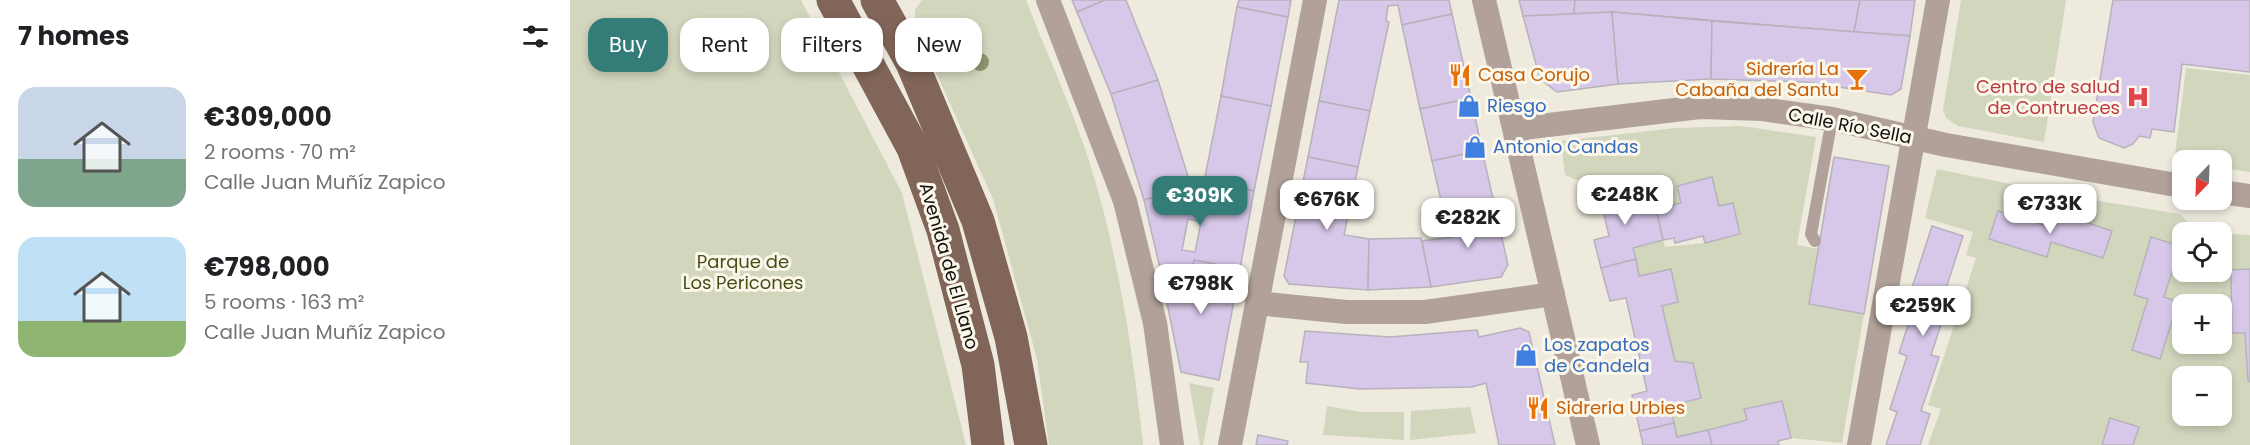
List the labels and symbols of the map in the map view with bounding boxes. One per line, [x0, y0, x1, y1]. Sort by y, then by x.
place label: Sidrería La Cabaña del Santu [1675, 56, 1839, 102]
restaurant icon: Casa Corujo [1447, 62, 1473, 88]
place label: Casa Corujo [1478, 62, 1590, 87]
bar icon: Sidrería La Cabaña del Santu [1844, 66, 1870, 92]
place label: Centro de salud de Contrueces [1976, 74, 2120, 120]
hospital icon: Centro de salud de Contrueces [2125, 84, 2151, 110]
shop icon: Riesgo [1456, 93, 1482, 119]
place label: Riesgo [1487, 93, 1547, 118]
street label: Calle Río Sella [1786, 101, 1914, 150]
shop icon: Antonio Candas [1462, 134, 1488, 160]
place label: Antonio Candas [1493, 134, 1638, 159]
north arrow [2172, 150, 2232, 210]
pin: €248K [1583, 175, 1667, 226]
pin: €309K [1158, 176, 1242, 227]
street label: Avenida de El Llano [914, 180, 985, 352]
pin: €676K [1285, 180, 1369, 231]
pin: €733K [2008, 184, 2092, 235]
pin: €282K [1426, 198, 1510, 249]
park label: Parque de Los Pericones [683, 249, 803, 295]
pin: €798K [1159, 264, 1243, 315]
pin: €259K [1881, 286, 1965, 337]
place label: Los zapatos de Candela [1544, 332, 1650, 378]
shop icon: Los zapatos de Candela [1513, 342, 1539, 368]
restaurant icon: Sidreria Urbies [1525, 395, 1551, 421]
place label: Sidreria Urbies [1556, 395, 1685, 420]

